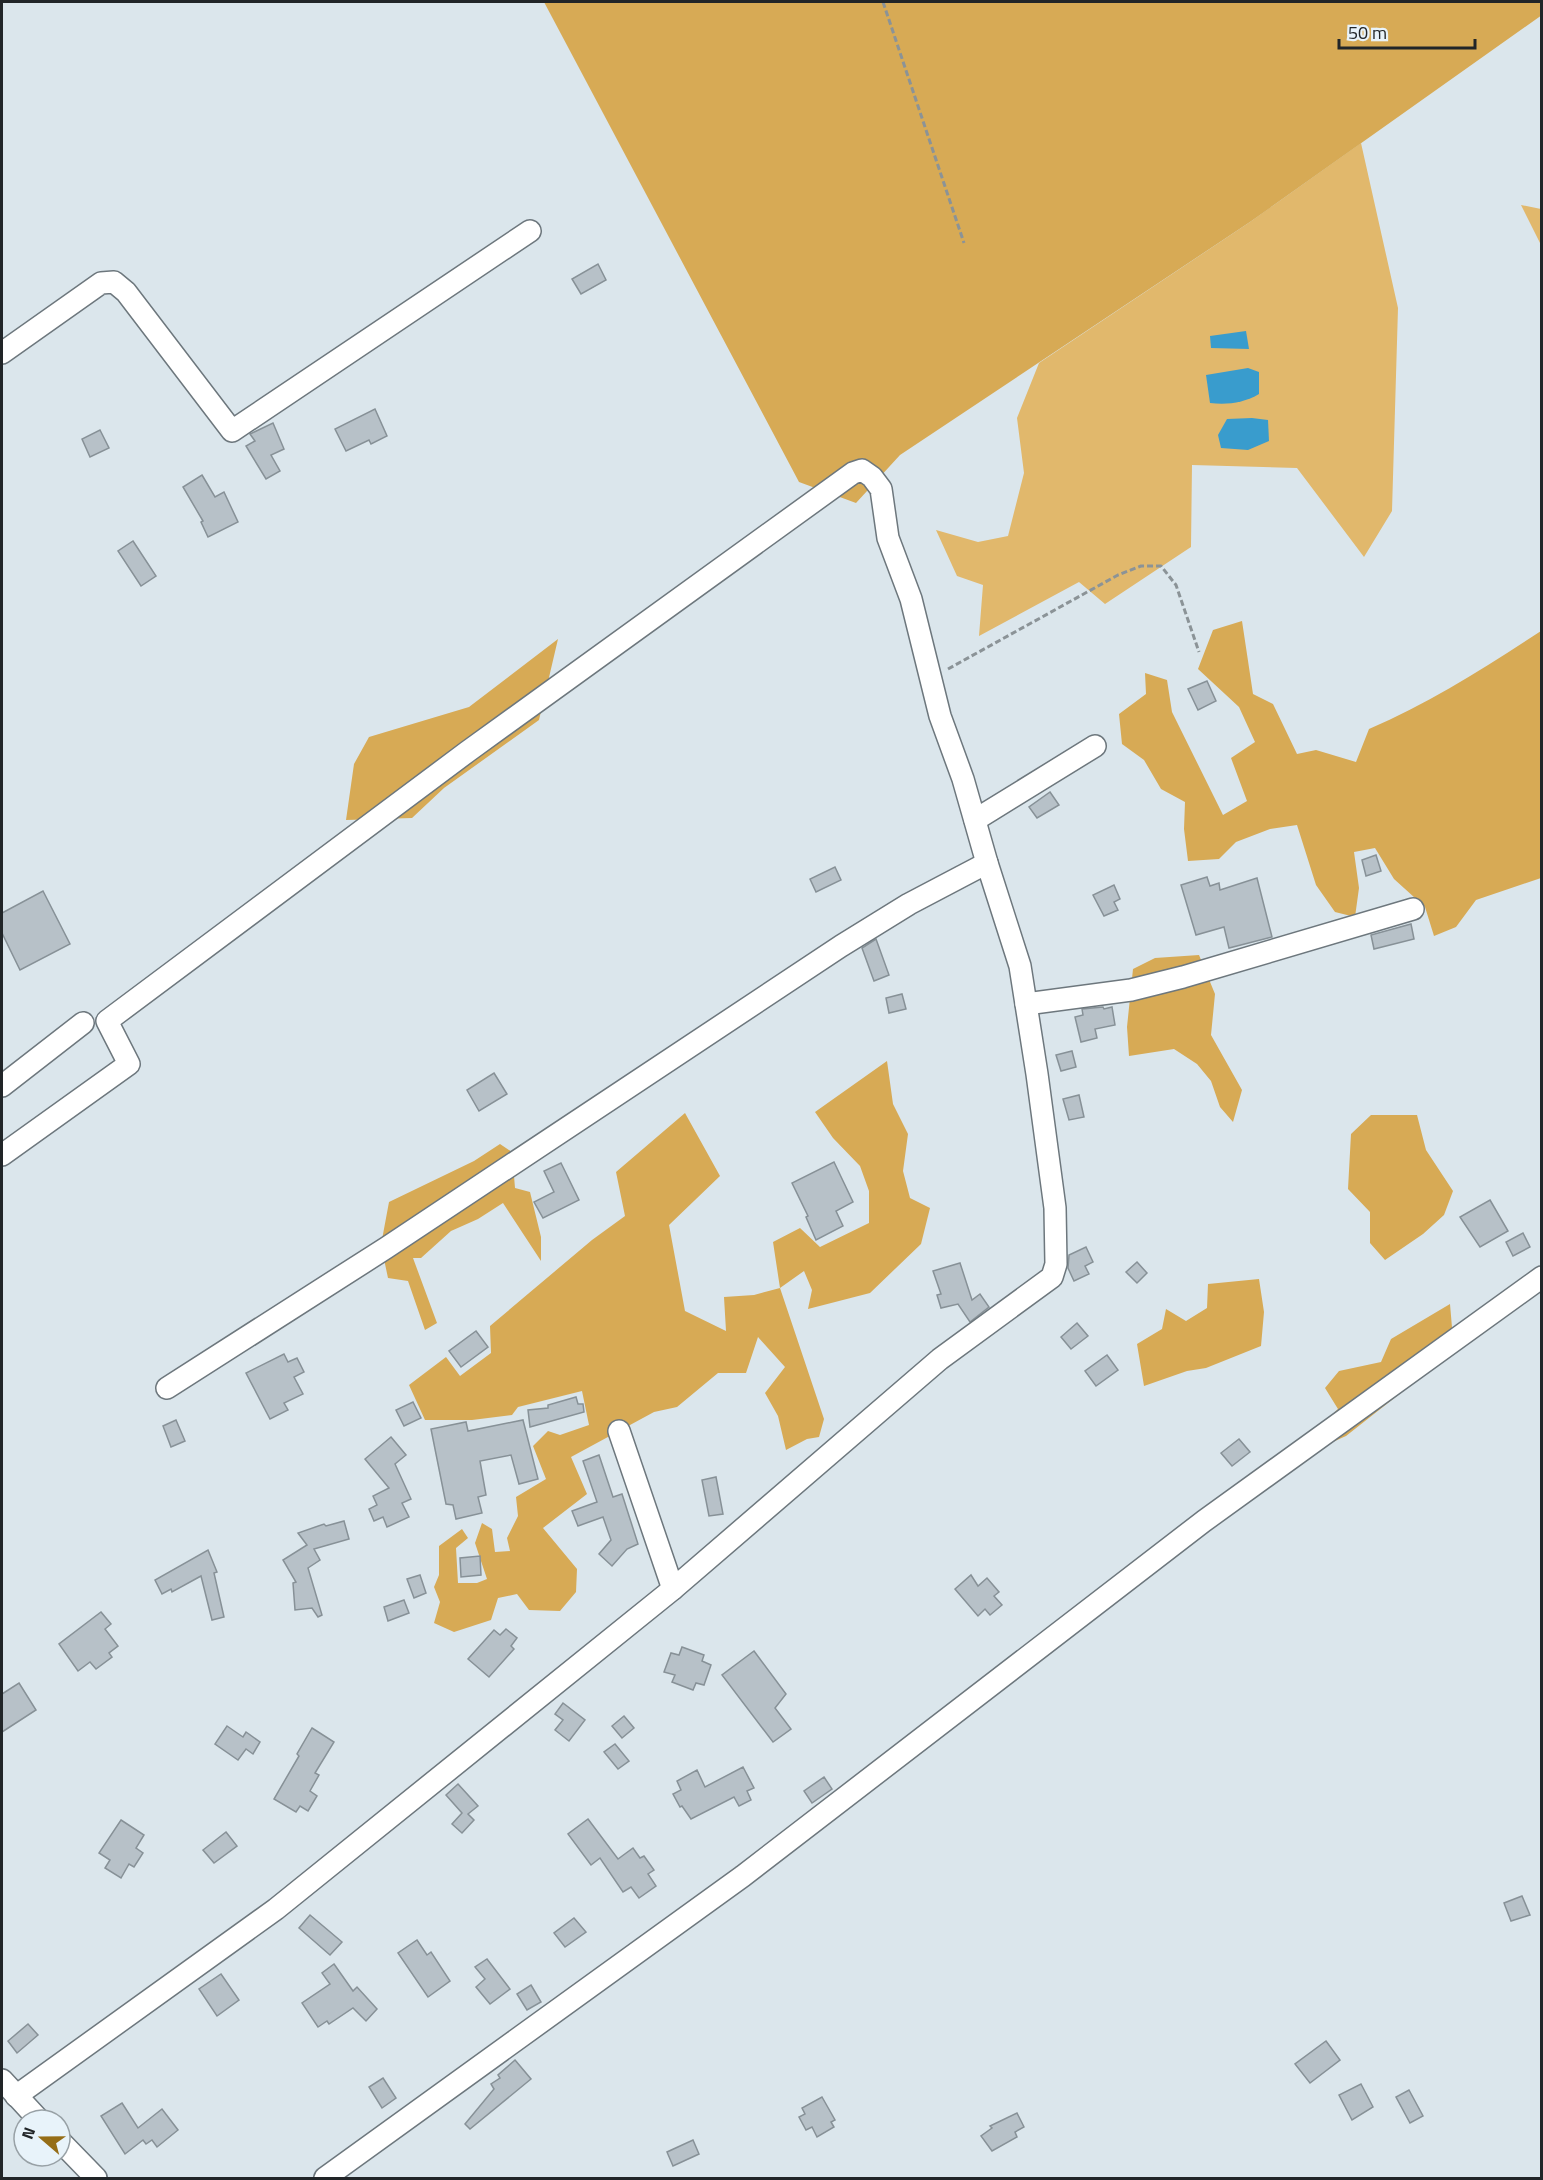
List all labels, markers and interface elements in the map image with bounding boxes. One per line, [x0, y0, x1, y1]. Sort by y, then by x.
scale bar [1339, 12, 1476, 50]
text: 50 m [1348, 19, 1387, 46]
north arrow [12, 2108, 72, 2168]
text: N [15, 2124, 41, 2142]

